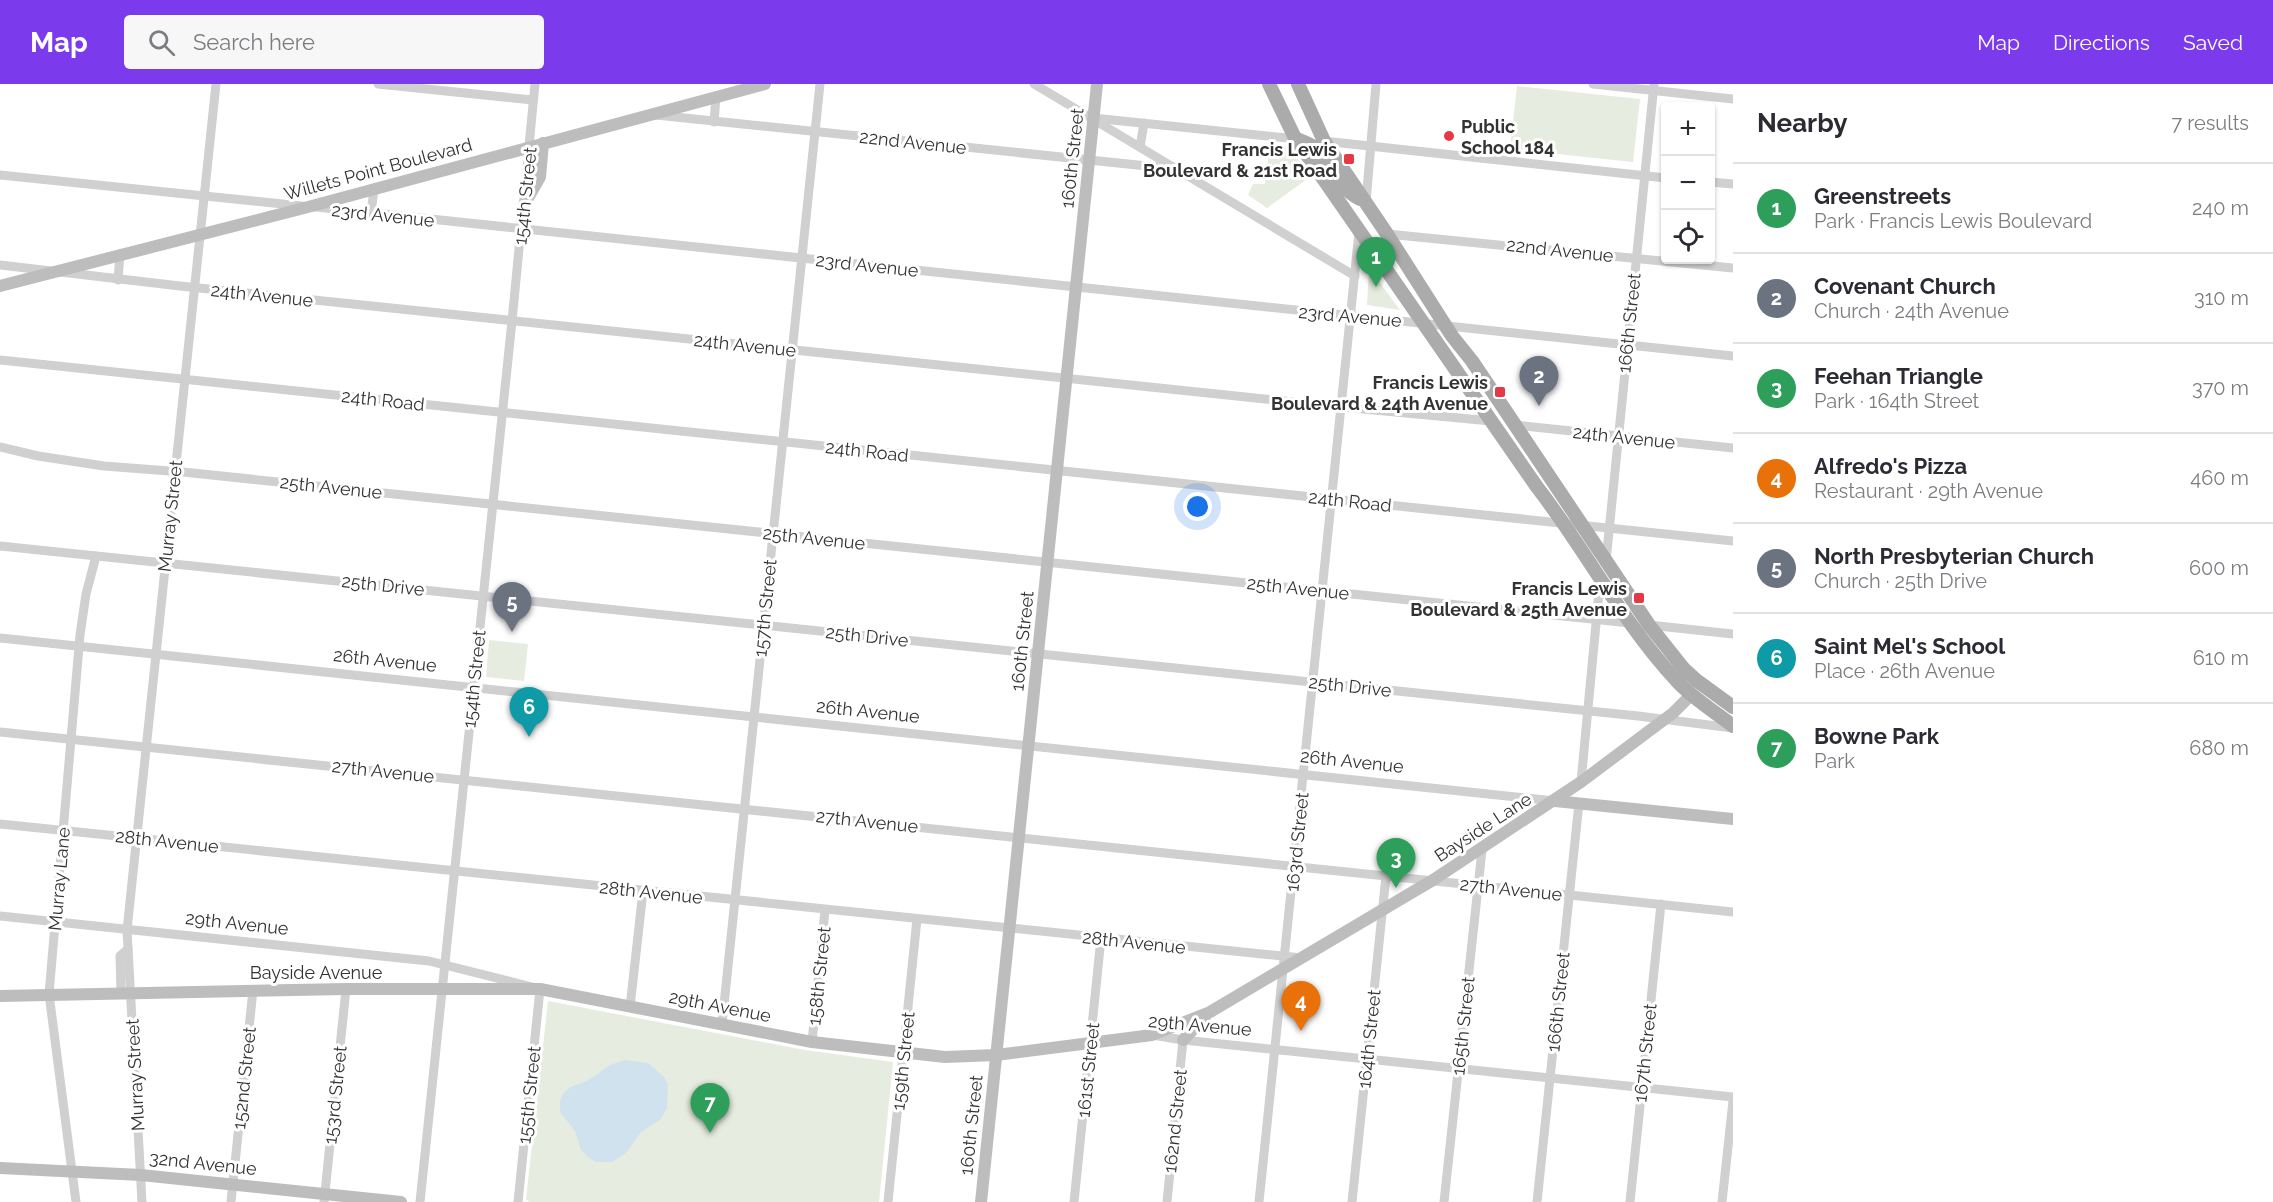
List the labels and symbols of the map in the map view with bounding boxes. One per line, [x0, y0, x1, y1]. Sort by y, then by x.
street label: 160th Street [1056, 107, 1088, 209]
place label: Public School 184 [1461, 116, 1554, 158]
street label: 22nd Avenue [858, 126, 968, 158]
marker: Public School 184 [1442, 129, 1456, 143]
street label: Willets Point Boulevard [282, 134, 474, 204]
place label: Francis Lewis Boulevard & 21st Road [1143, 139, 1337, 181]
street label: 154th Street [509, 146, 541, 246]
marker: Francis Lewis Boulevard & 21st Road [1342, 152, 1356, 166]
street label: 23rd Avenue [330, 199, 436, 231]
street label: 22nd Avenue [1505, 234, 1615, 266]
pin: 1 [1356, 238, 1396, 287]
street label: 23rd Avenue [814, 249, 920, 281]
street label: 166th Street [1613, 272, 1645, 374]
street label: 24th Avenue [210, 279, 315, 311]
street label: 23rd Avenue [1298, 301, 1403, 331]
street label: 24th Avenue [693, 329, 798, 361]
pin: 2 [1520, 356, 1558, 406]
place label: Francis Lewis Boulevard & 24th Avenue [1271, 372, 1488, 414]
street label: 24th Road [340, 385, 426, 415]
marker: Francis Lewis Boulevard & 24th Avenue [1493, 385, 1507, 399]
street label: 24th Avenue [1572, 421, 1677, 453]
street label: 24th Road [824, 436, 910, 466]
street label: Murray Street [154, 459, 186, 573]
street label: 25th Avenue [279, 471, 384, 503]
street label: 24th Road [1307, 486, 1393, 516]
your location [1183, 492, 1212, 521]
street label: 25th Avenue [762, 522, 867, 554]
street label: 157th Street [749, 558, 781, 658]
street label: 25th Drive [341, 570, 426, 600]
street label: 25th Avenue [1246, 572, 1351, 604]
place label: Francis Lewis Boulevard & 25th Avenue [1410, 578, 1627, 620]
pin: 5 [492, 582, 532, 632]
street label: 160th Street [1006, 590, 1038, 692]
marker: Francis Lewis Boulevard & 25th Avenue [1632, 591, 1646, 605]
street label: 25th Drive [825, 621, 910, 651]
street label: 154th Street [458, 629, 490, 729]
street label: 26th Avenue [332, 644, 438, 676]
street label: 25th Drive [1308, 671, 1393, 701]
pin: 6 [510, 688, 548, 737]
street label: 26th Avenue [815, 695, 921, 727]
street label: 26th Avenue [1299, 745, 1405, 777]
street label: 27th Avenue [331, 755, 436, 787]
street label: Bayside Lane [1431, 788, 1536, 866]
street label: 163rd Street [1281, 791, 1313, 893]
street label: 27th Avenue [815, 805, 920, 837]
street label: 28th Avenue [114, 825, 220, 857]
street label: Murray Lane [44, 826, 74, 932]
pin: 3 [1376, 838, 1416, 888]
street label: 27th Avenue [1459, 873, 1564, 905]
street label: 28th Avenue [598, 876, 704, 908]
street label: 29th Avenue [184, 907, 290, 939]
street label: 158th Street [803, 926, 835, 1026]
street label: 28th Avenue [1081, 926, 1187, 958]
street label: 166th Street [1542, 951, 1574, 1053]
street label: Bayside Avenue [250, 962, 383, 983]
street label: 165th Street [1447, 975, 1479, 1077]
pin: 4 [1282, 982, 1320, 1031]
street label: 29th Avenue [667, 986, 773, 1026]
street label: 164th Street [1353, 988, 1385, 1090]
street label: 167th Street [1629, 1003, 1661, 1103]
street label: 29th Avenue [1147, 1010, 1253, 1040]
street label: 159th Street [887, 1011, 919, 1111]
street label: Murray Street [122, 1018, 148, 1132]
street label: 161st Street [1073, 1021, 1103, 1119]
street label: 152nd Street [228, 1026, 260, 1130]
street label: 153rd Street [319, 1045, 351, 1145]
street label: 155th Street [513, 1045, 545, 1145]
street label: 162nd Street [1159, 1068, 1191, 1174]
street label: 160th Street [955, 1074, 987, 1176]
pin: 7 [690, 1084, 730, 1133]
street label: 32nd Avenue [148, 1147, 258, 1179]

